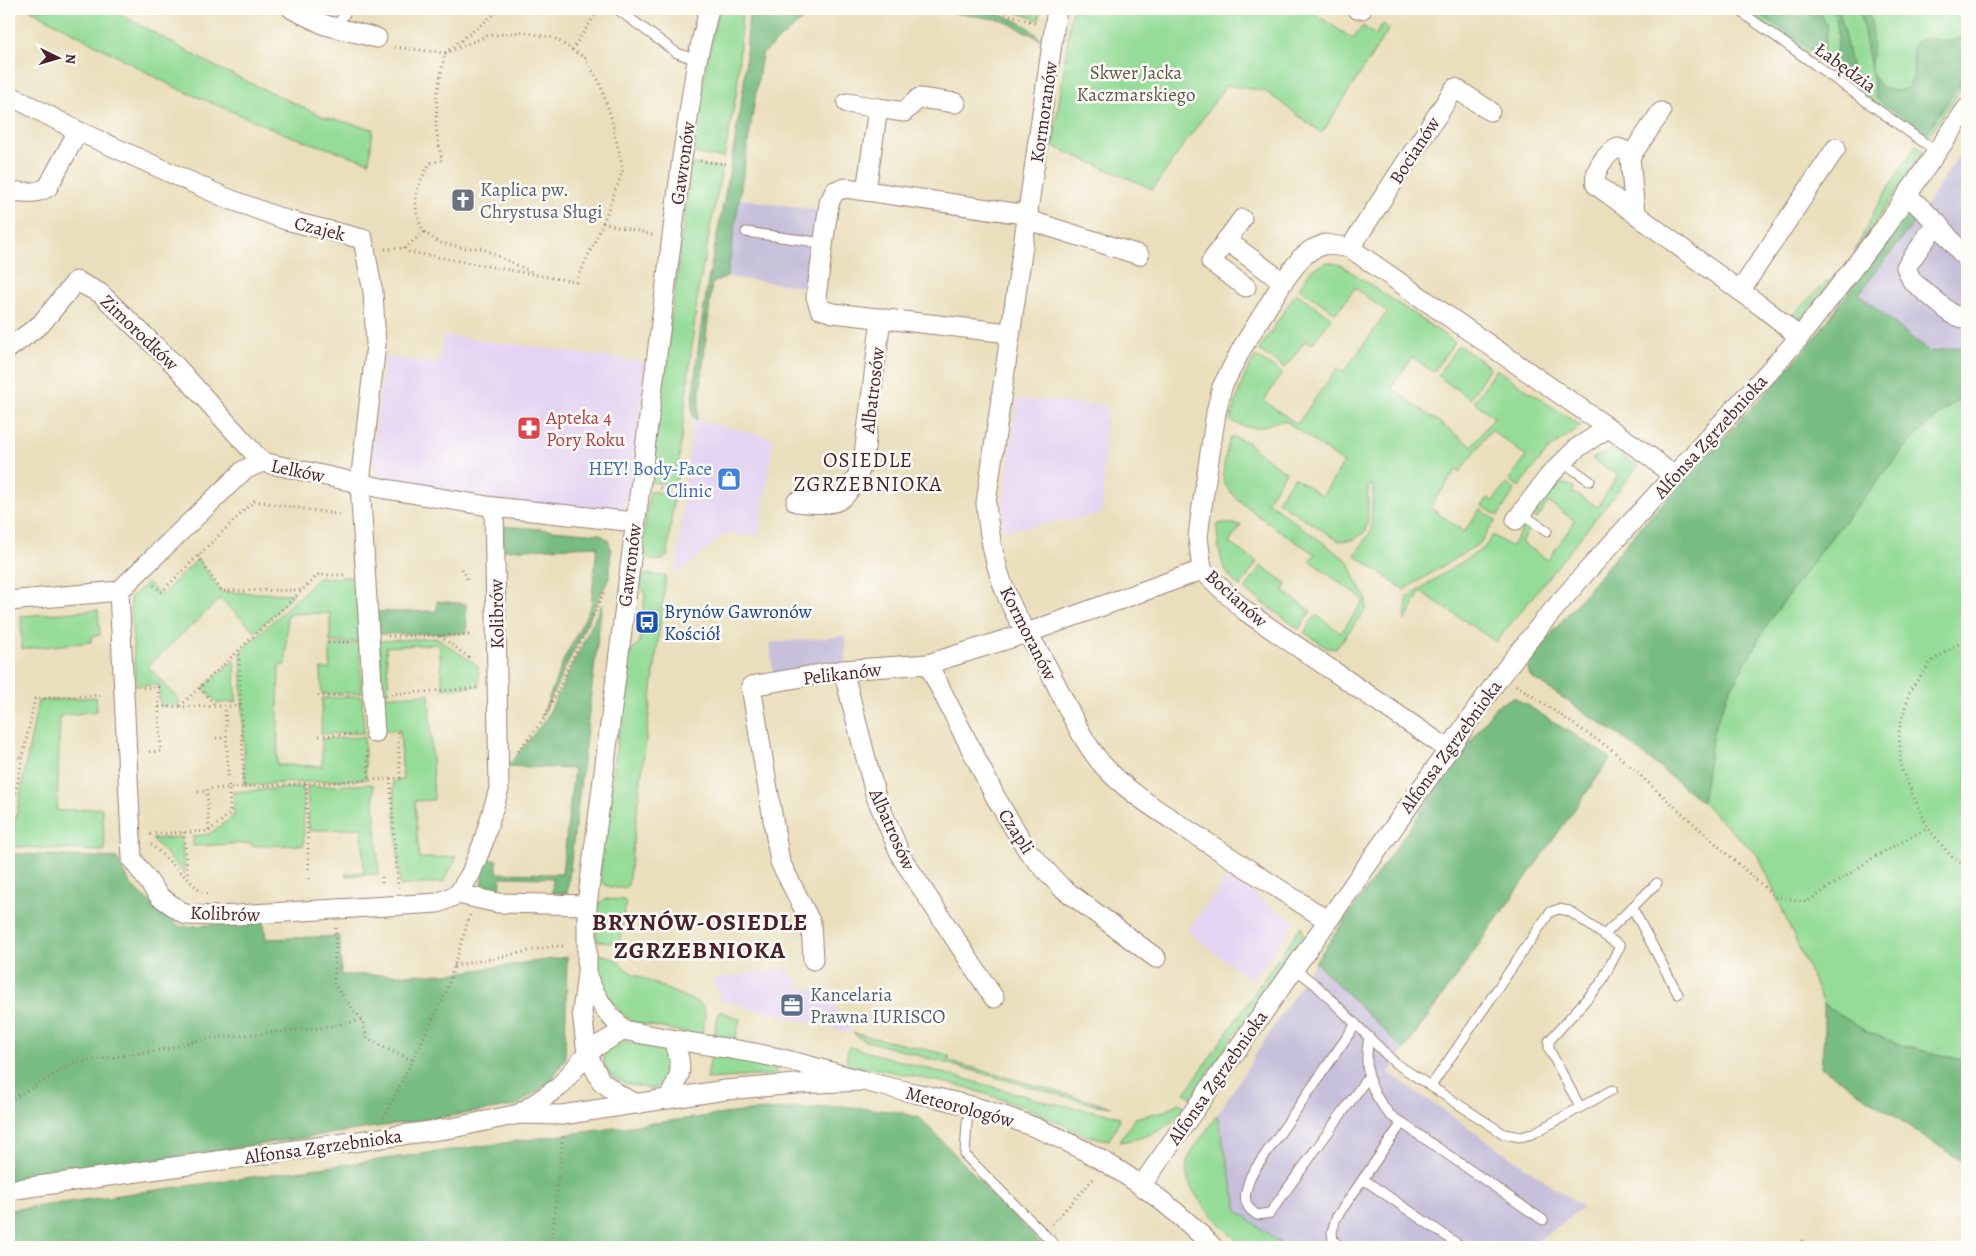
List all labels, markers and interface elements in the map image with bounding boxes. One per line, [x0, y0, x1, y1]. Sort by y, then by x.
north arrow [32, 32, 82, 82]
street label: Łabędzia [1809, 37, 1882, 99]
text: N [61, 53, 80, 65]
street label: Kormoranów [1024, 59, 1064, 165]
park label: Skwer Jacka Kaczmarskiego [1076, 60, 1196, 108]
street label: Bocianów [1383, 111, 1447, 189]
street label: Gawronów [664, 119, 702, 206]
place label: Kaplica pw. Chrystusa Sługi [480, 177, 603, 225]
church icon: Kaplica pw. Chrystusa Sługi [450, 187, 476, 213]
street label: Czajek [291, 210, 349, 248]
street label: Zimorodków [94, 289, 185, 377]
street label: Albatrosów [855, 345, 891, 436]
street label: Alfonsa Zgrzebnioka [1647, 369, 1774, 505]
place label: Apteka 4 Pory Roku [545, 405, 626, 453]
pharmacy icon: Apteka 4 Pory Roku [516, 415, 542, 441]
district label: OSIEDLE ZGRZEBNIOKA [794, 446, 942, 498]
street label: Lelków [268, 453, 328, 489]
place label: HEY! Body-Face Clinic [588, 456, 712, 504]
shop icon: HEY! Body-Face Clinic [716, 466, 742, 492]
street label: Gawronów [612, 521, 648, 608]
street label: Bocianów [1199, 564, 1274, 634]
street label: Kolibrów [483, 578, 511, 649]
street label: Kormoranów [993, 582, 1063, 685]
place label: Brynów Gawronów Kościół [664, 599, 812, 647]
bus stop icon: Brynów Gawronów Kościół [634, 609, 660, 635]
street label: Pelikanów [801, 656, 884, 692]
street label: Alfonsa Zgrzebnioka [1393, 674, 1508, 819]
street label: Albatrosów [862, 784, 922, 875]
street label: Czapli [992, 804, 1040, 859]
street label: Kolibrów [189, 900, 261, 928]
district label: BRYNÓW-OSIEDLE ZGRZEBNIOKA [592, 906, 808, 966]
place label: Kancelaria Prawna IURISCO [810, 982, 945, 1030]
office icon: Kancelaria Prawna IURISCO [779, 992, 805, 1018]
street label: Alfonsa Zgrzebnioka [1161, 1005, 1274, 1151]
street label: Meteorologów [903, 1080, 1017, 1134]
street label: Alfonsa Zgrzebnioka [242, 1123, 404, 1171]

